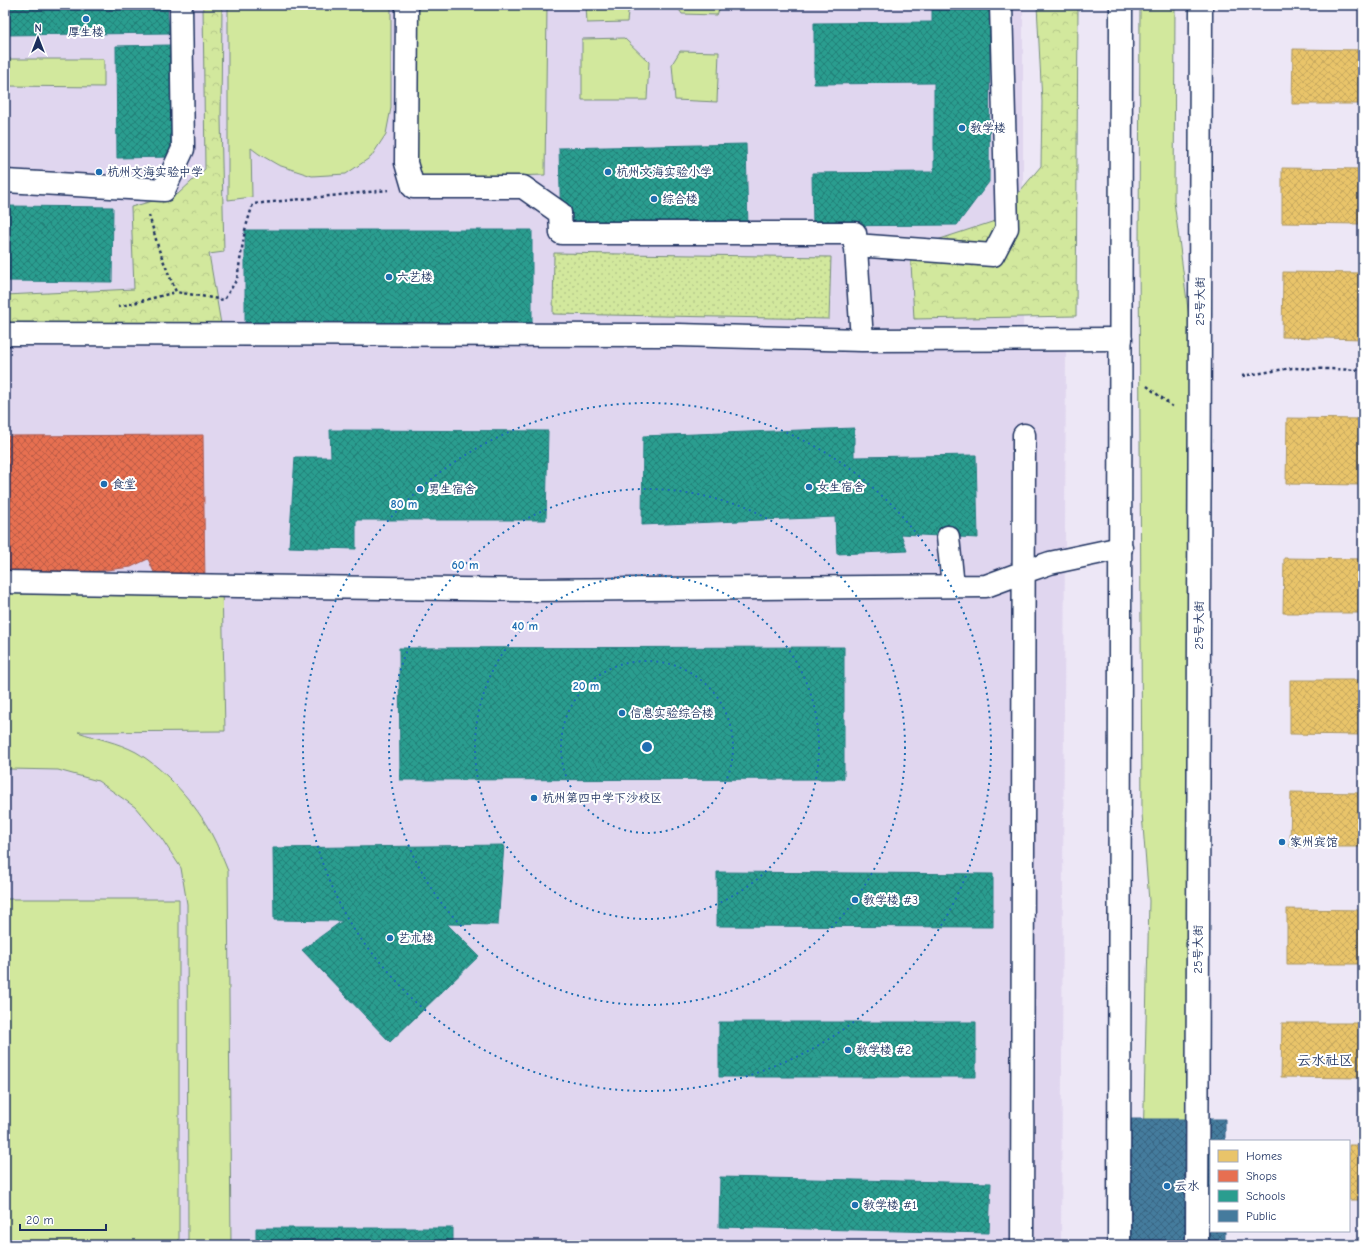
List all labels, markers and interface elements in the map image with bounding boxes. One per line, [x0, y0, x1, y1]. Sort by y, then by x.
marker: 厚生楼 [81, 14, 91, 24]
north arrow [18, 18, 58, 58]
text: N [34, 22, 42, 35]
place label: 厚生楼 [68, 25, 104, 39]
place label: 教学楼 [970, 121, 1006, 135]
marker: 教学楼 [957, 123, 967, 133]
place label: 杭州文海实验中学 [107, 165, 203, 179]
place label: 杭州文海实验小学 [616, 165, 712, 179]
marker: 杭州文海实验中学 [94, 167, 104, 177]
marker: 杭州文海实验小学 [603, 167, 613, 177]
place label: 综合楼 [662, 192, 698, 206]
marker: 综合楼 [649, 194, 659, 204]
place label: 六艺楼 [397, 270, 433, 284]
marker: 六艺楼 [384, 272, 394, 282]
street label: 25号大街 [1193, 277, 1207, 325]
place label: 食堂 [112, 477, 136, 491]
marker: 食堂 [99, 479, 109, 489]
place label: 女生宿舍 [817, 480, 865, 494]
place label: 男生宿舍 [428, 482, 476, 496]
marker: 女生宿舍 [804, 482, 814, 492]
marker: 男生宿舍 [415, 484, 425, 494]
text: 80 m [391, 497, 417, 511]
text: 60 m [452, 558, 478, 572]
street label: 25号大街 [1192, 601, 1206, 649]
text: 40 m [512, 619, 538, 633]
text: 20 m [573, 679, 599, 693]
place label: 信息实验综合楼 [630, 706, 714, 720]
marker: 信息实验综合楼 [617, 708, 627, 718]
centre of rings [640, 740, 654, 754]
place label: 杭州第四中学下沙校区 [542, 791, 662, 805]
marker: 杭州第四中学下沙校区 [529, 793, 539, 803]
place label: 家州宾馆 [1290, 835, 1338, 849]
marker: 家州宾馆 [1277, 837, 1287, 847]
place label: 教学楼 #3 [863, 893, 918, 907]
marker: 教学楼 #3 [850, 895, 860, 905]
street label: 25号大街 [1191, 925, 1205, 973]
place label: 艺术楼 [398, 931, 434, 945]
marker: 艺术楼 [385, 933, 395, 943]
place label: 教学楼 #2 [856, 1043, 911, 1057]
marker: 教学楼 #2 [843, 1045, 853, 1055]
district label: 云水社区 [1297, 1052, 1353, 1069]
legend [1210, 1140, 1350, 1232]
text: Homes [1246, 1149, 1282, 1163]
text: Shops [1246, 1169, 1277, 1183]
place label: 云水 [1175, 1179, 1200, 1193]
marker: 云水 [1162, 1181, 1172, 1191]
text: Schools [1246, 1189, 1285, 1203]
place label: 教学楼 #1 [863, 1198, 917, 1212]
marker: 教学楼 #1 [850, 1200, 860, 1210]
scale bar [20, 1206, 106, 1232]
text: Public [1246, 1209, 1277, 1223]
text: 20 m [26, 1213, 54, 1227]

